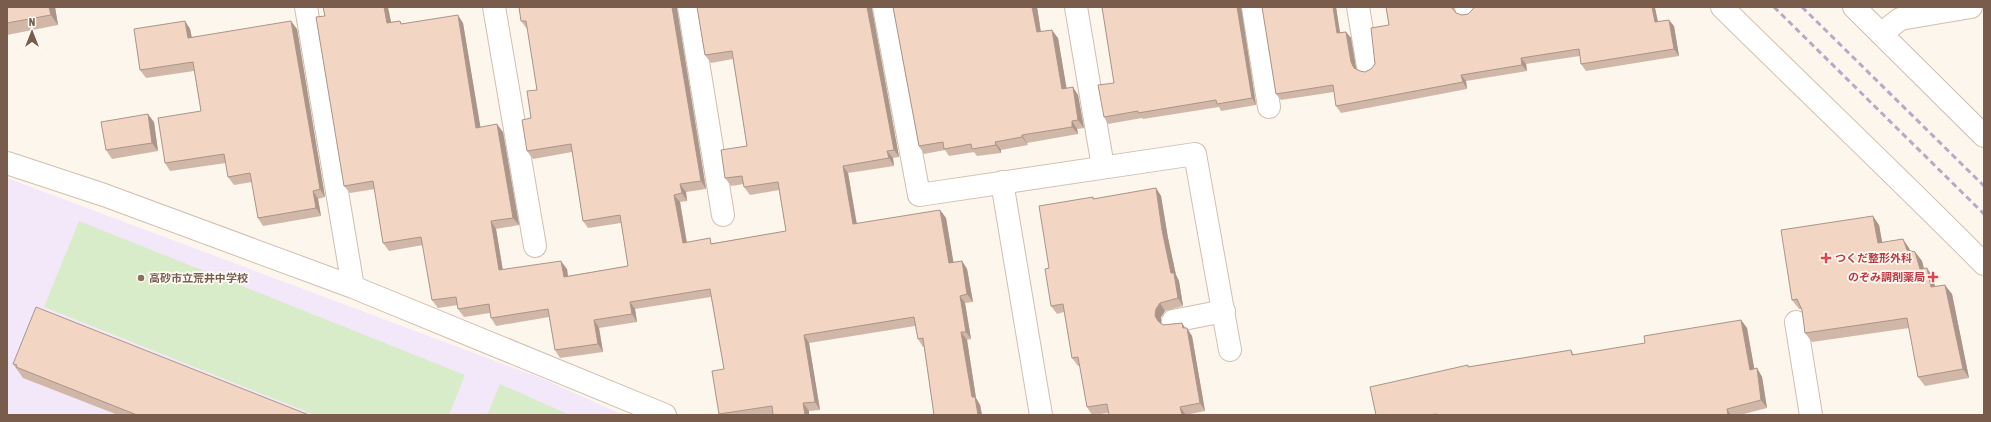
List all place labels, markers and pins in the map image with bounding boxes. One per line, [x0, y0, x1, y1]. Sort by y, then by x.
marker: つくだ整形外科 [1820, 252, 1832, 264]
place label: つくだ整形外科 [1835, 252, 1912, 264]
place label: のぞみ調剤薬局 [1848, 271, 1925, 283]
place label: 高砂市立荒井中学校 [149, 272, 248, 284]
marker: のぞみ調剤薬局 [1928, 272, 1938, 282]
marker: 高砂市立荒井中学校 [136, 273, 146, 283]

